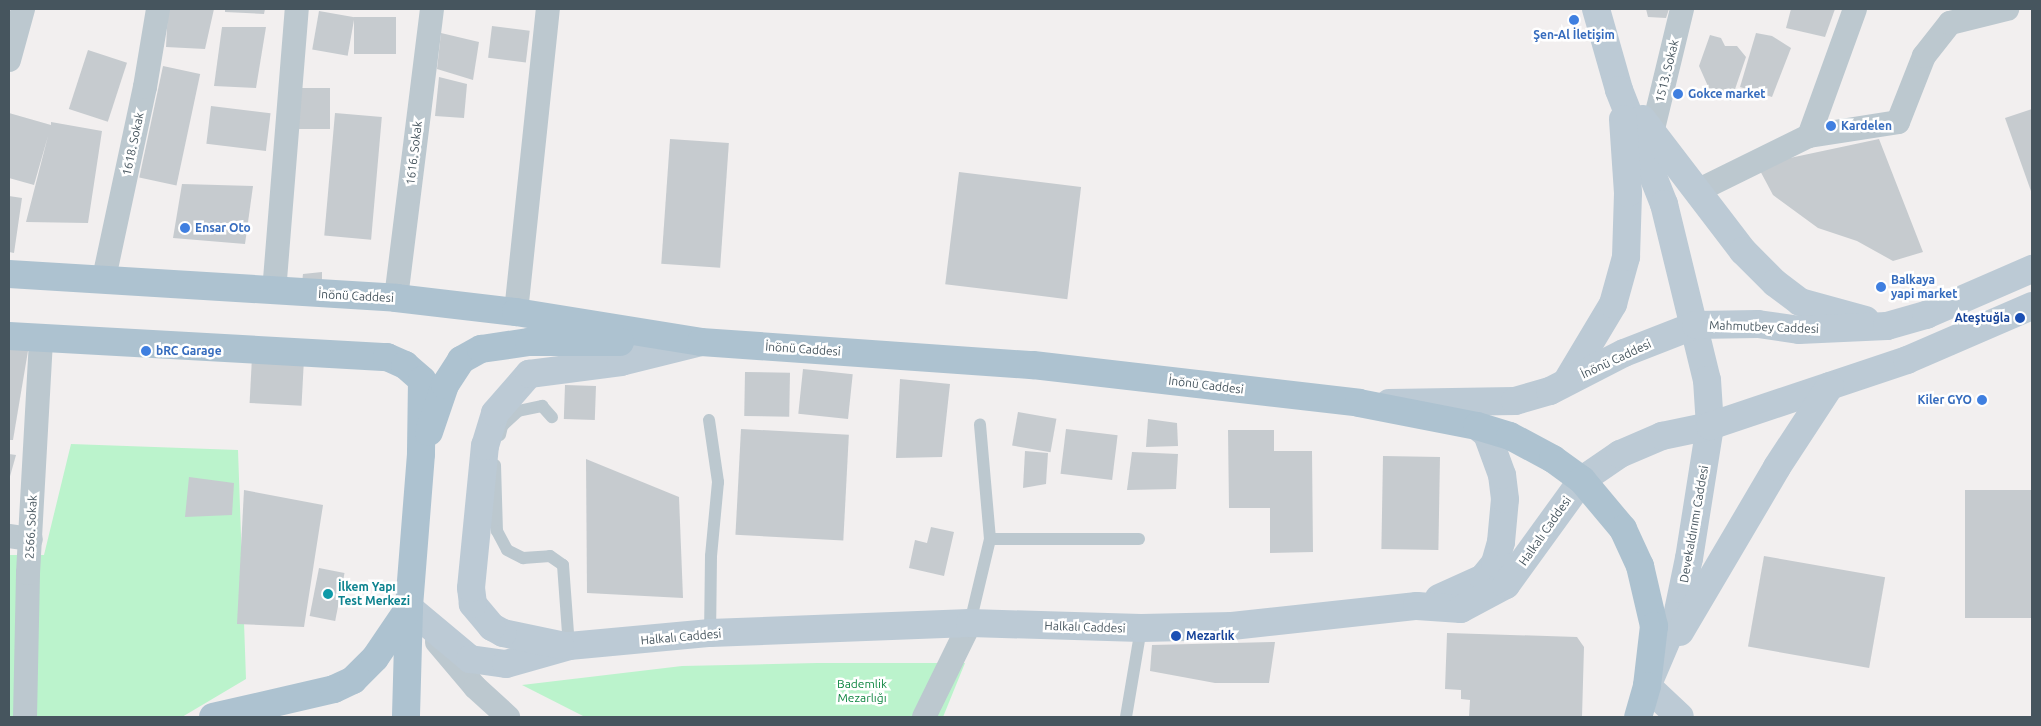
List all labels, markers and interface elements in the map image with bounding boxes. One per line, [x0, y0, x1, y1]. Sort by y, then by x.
marker: Şen-Al İletişim [1568, 14, 1580, 26]
place label: Şen-Al İletişim [1533, 28, 1615, 42]
street label: 1513. Sokak [1652, 38, 1682, 104]
place label: Gokce market [1688, 87, 1766, 101]
marker: Gokce market [1672, 88, 1684, 100]
street label: 1618. Sokak [119, 111, 147, 177]
place label: Kardelen [1841, 119, 1892, 133]
street label: 1616. Sokak [403, 120, 425, 186]
marker: Kardelen [1825, 120, 1837, 132]
place label: Ensar Oto [195, 221, 251, 235]
marker: Ensar Oto [179, 222, 191, 234]
place label: Balkaya yapi market [1891, 273, 1957, 301]
marker: Balkaya yapi market [1875, 281, 1887, 293]
street label: İnönü Caddesi [318, 287, 394, 305]
place label: Ateştuğla [1954, 311, 2010, 325]
marker: Ateştuğla [2014, 312, 2026, 324]
street label: Mahmutbey Caddesi [1709, 318, 1819, 336]
street label: İnönü Caddesi [1579, 336, 1653, 382]
street label: İnönü Caddesi [765, 339, 841, 359]
place label: bRC Garage [156, 344, 222, 358]
marker: bRC Garage [140, 345, 152, 357]
street label: İnönü Caddesi [1168, 373, 1244, 397]
place label: Kiler GYO [1917, 393, 1972, 407]
marker: Kiler GYO [1976, 394, 1988, 406]
street label: Devekaldırımı Caddesi [1677, 464, 1711, 584]
street label: 2566. Sokak [22, 494, 40, 560]
street label: Halkalı Caddesi [1516, 494, 1574, 568]
place label: İlkem Yapı Test Merkezi [338, 580, 410, 608]
marker: İlkem Yapı Test Merkezi [322, 588, 334, 600]
street label: Halkalı Caddesi [1044, 618, 1126, 636]
street label: Halkalı Caddesi [640, 626, 722, 648]
place label: Mezarlık [1186, 629, 1234, 643]
marker: Mezarlık [1170, 630, 1182, 642]
park label: Bademlik Mezarlığı [837, 677, 887, 705]

